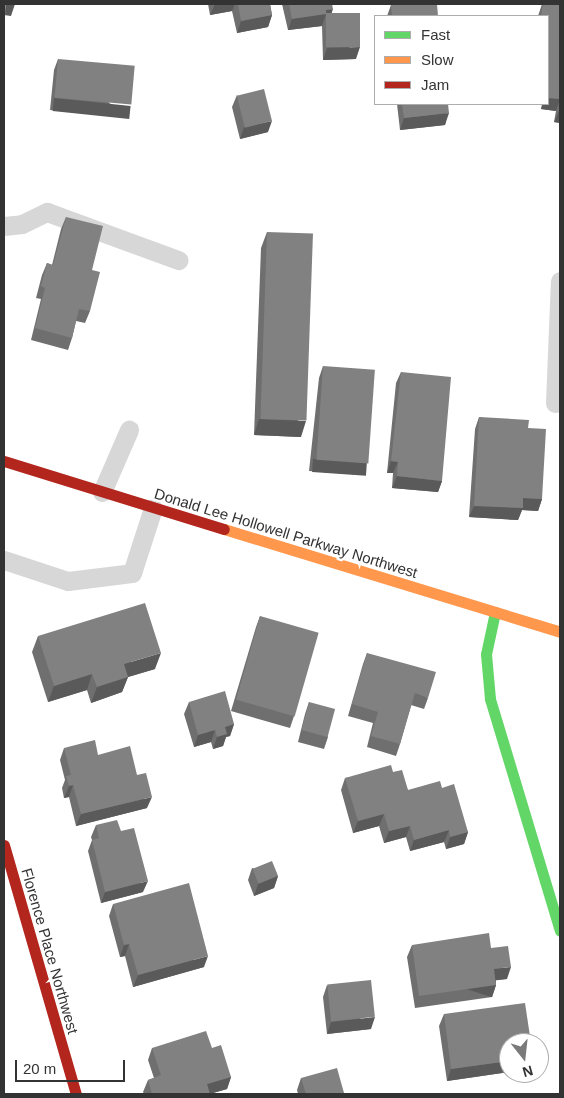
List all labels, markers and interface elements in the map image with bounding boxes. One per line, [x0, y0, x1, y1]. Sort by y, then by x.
legend [374, 15, 549, 105]
text: Fast [421, 26, 450, 43]
text: Slow [421, 51, 454, 68]
text: Jam [421, 76, 449, 93]
street label: Donald Lee Hollowell Parkway Northwest [152, 484, 420, 582]
street label: Florence Place Northwest [18, 866, 82, 1036]
north arrow [499, 1033, 549, 1083]
scale bar [18, 1050, 128, 1082]
text: 20 m [23, 1060, 56, 1077]
text: N [521, 1062, 535, 1081]

